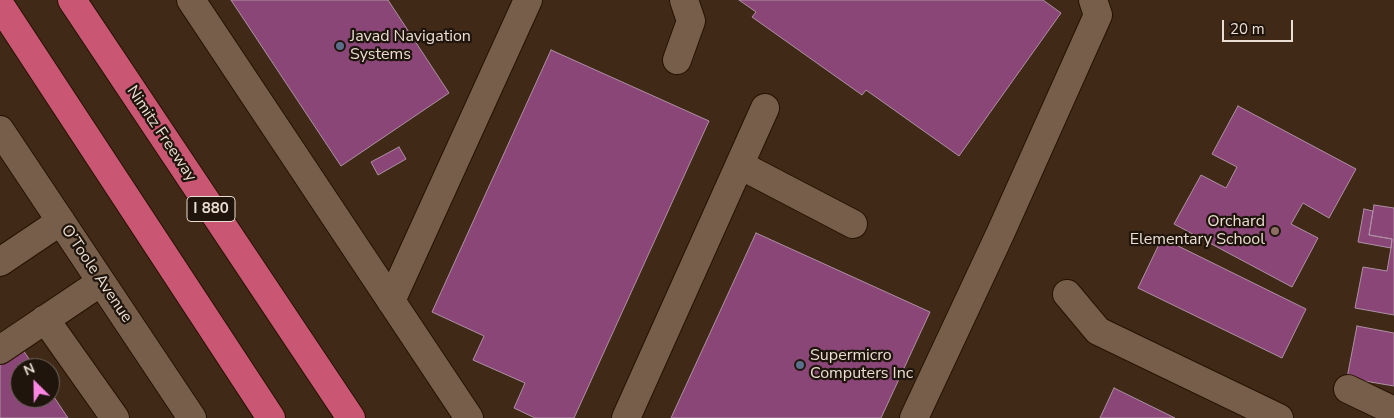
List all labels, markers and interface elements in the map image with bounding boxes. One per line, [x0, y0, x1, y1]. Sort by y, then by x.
scale bar [1224, 10, 1295, 42]
text: 20 m [1230, 19, 1265, 39]
place label: Javad Navigation Systems [350, 27, 471, 65]
marker: Javad Navigation Systems [334, 40, 346, 52]
street label: Nimitz Freeway [122, 83, 200, 185]
road number: I 880 [187, 196, 235, 222]
place label: Orchard Elementary School [1130, 212, 1265, 250]
street label: O’Toole Avenue [56, 221, 136, 327]
marker: Orchard Elementary School [1269, 225, 1281, 237]
place label: Supermicro Computers Inc [810, 346, 913, 384]
north arrow [10, 358, 60, 408]
text: N [21, 359, 38, 380]
marker: Supermicro Computers Inc [794, 359, 806, 371]

